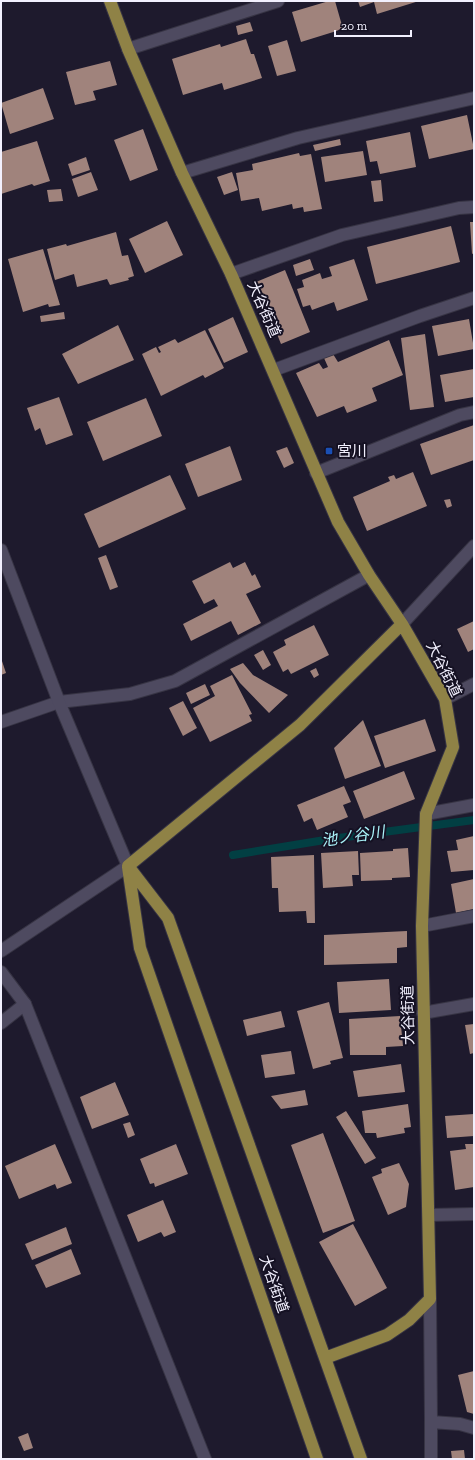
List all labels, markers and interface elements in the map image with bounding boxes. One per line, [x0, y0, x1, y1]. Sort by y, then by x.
scale bar [335, 12, 411, 38]
text: 20 m [341, 19, 368, 33]
street label: 大谷街道 [244, 278, 284, 340]
place label: 宮川 [337, 442, 367, 460]
marker: 宮川 [324, 446, 334, 456]
street label: 大谷街道 [422, 638, 466, 700]
water label: 池ノ谷川 [320, 822, 388, 850]
street label: 大谷街道 [398, 985, 418, 1045]
street label: 大谷街道 [256, 1253, 292, 1315]

